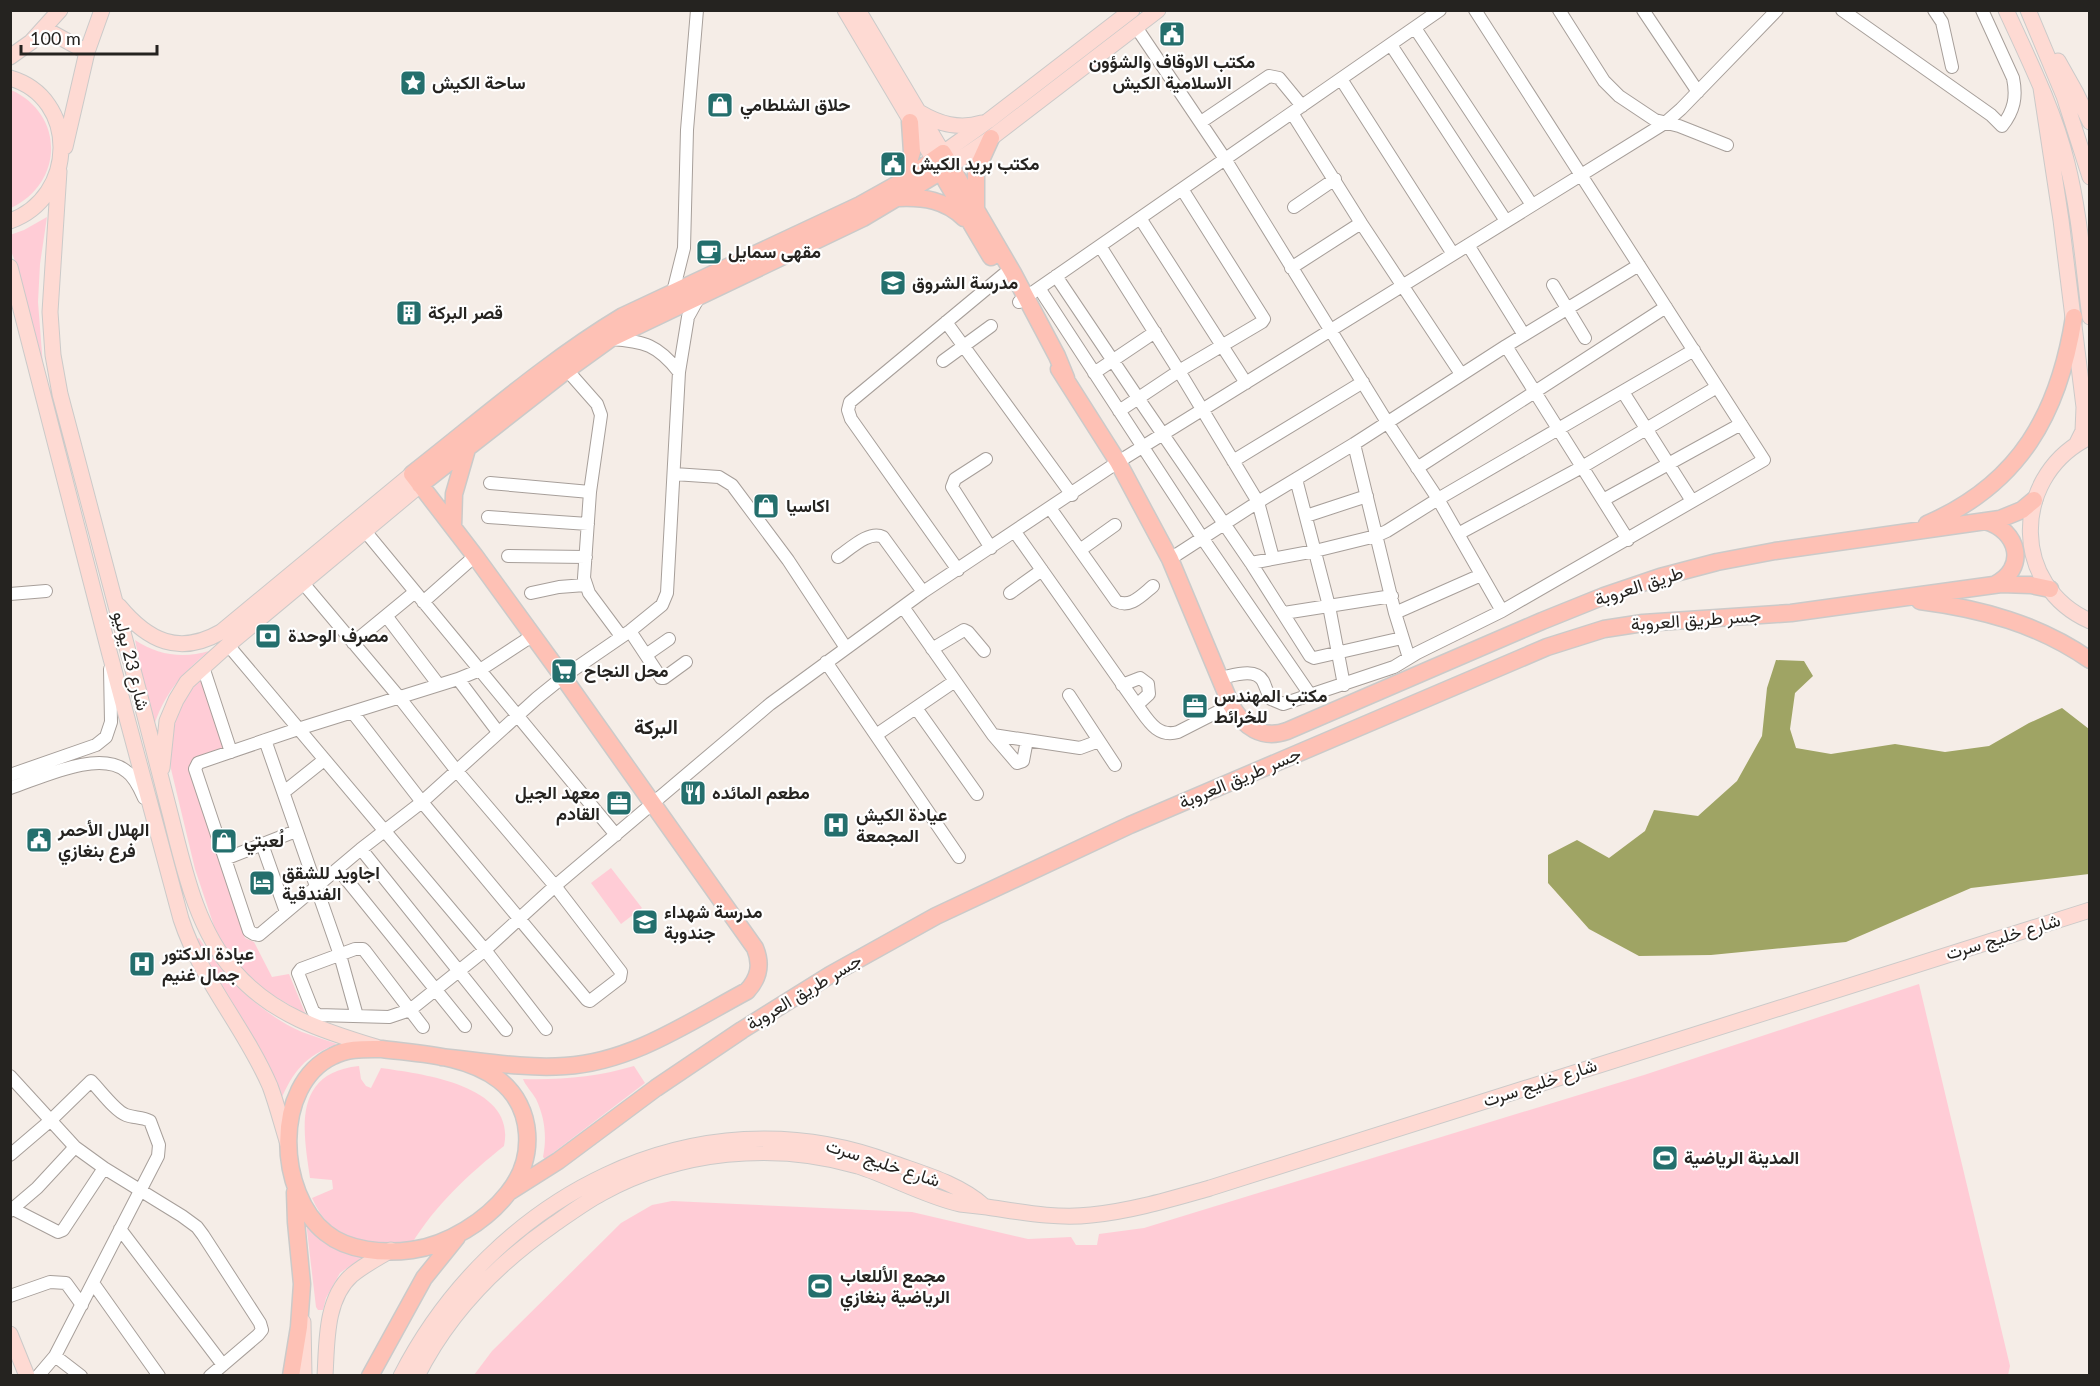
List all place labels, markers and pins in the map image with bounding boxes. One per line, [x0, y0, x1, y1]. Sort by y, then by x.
public building icon: مكتب الاوقاف والشؤون الاسلامية الكيش [1157, 19, 1187, 49]
place label: مكتب الاوقاف والشؤون الاسلامية الكيش [1089, 50, 1256, 94]
place icon: ساحة الكيش [398, 68, 428, 98]
place label: ساحة الكيش [432, 71, 526, 94]
shop icon: حلاق الشلطامي [705, 90, 735, 120]
place label: حلاق الشلطامي [740, 93, 851, 120]
public building icon: مكتب بريد الكيش [878, 149, 908, 179]
place label: مكتب بريد الكيش [912, 152, 1040, 175]
cafe icon: مقهى سمايل [694, 237, 724, 267]
place label: مقهى سمايل [728, 240, 821, 263]
school or university icon: مدرسة الشروق [878, 268, 908, 298]
place label: مدرسة الشروق [912, 271, 1019, 294]
building icon: قصر البركة [394, 298, 424, 328]
place label: قصر البركة [428, 301, 503, 324]
shop icon: اكاسيا [751, 491, 781, 521]
place label: اكاسيا [786, 494, 830, 517]
bank icon: مصرف الوحدة [253, 621, 283, 651]
place label: مصرف الوحدة [288, 624, 389, 647]
supermarket icon: محل النجاح [549, 656, 579, 686]
place label: محل النجاح [584, 659, 669, 683]
place label: مكتب المهندس للخرائط [1214, 684, 1328, 728]
office icon: مكتب المهندس للخرائط [1180, 691, 1210, 721]
restaurant icon: مطعم المائده [678, 778, 708, 808]
place label: معهد الجيل القادم [515, 781, 600, 826]
place label: مطعم المائده [712, 781, 810, 805]
office icon: معهد الجيل القادم [604, 788, 634, 818]
place label: عيادة الكيش المجمعة [856, 803, 947, 847]
hospital icon: عيادة الكيش المجمعة [821, 810, 851, 840]
place label: الهلال الأحمر فرع بنغازي [57, 818, 149, 866]
public building icon: الهلال الأحمر فرع بنغازي [24, 825, 54, 855]
shop icon: لُعبتي [209, 826, 239, 856]
place label: لُعبتي [244, 829, 284, 856]
place label: اجاويد للشقق الفندقية [282, 861, 380, 905]
hotel icon: اجاويد للشقق الفندقية [247, 868, 277, 898]
place label: مدرسة شهداء جندوبة [664, 900, 763, 944]
school or university icon: مدرسة شهداء جندوبة [630, 907, 660, 937]
place label: عيادة الدكتور جمال غنيم [161, 942, 254, 987]
hospital icon: عيادة الدكتور جمال غنيم [127, 949, 157, 979]
sports icon: المدينة الرياضية [1650, 1143, 1680, 1173]
place label: المدينة الرياضية [1684, 1146, 1799, 1169]
place label: مجمع الأللعاب الرياضية بنغازي [840, 1264, 950, 1312]
sports icon: مجمع الأللعاب الرياضية بنغازي [805, 1271, 835, 1301]

